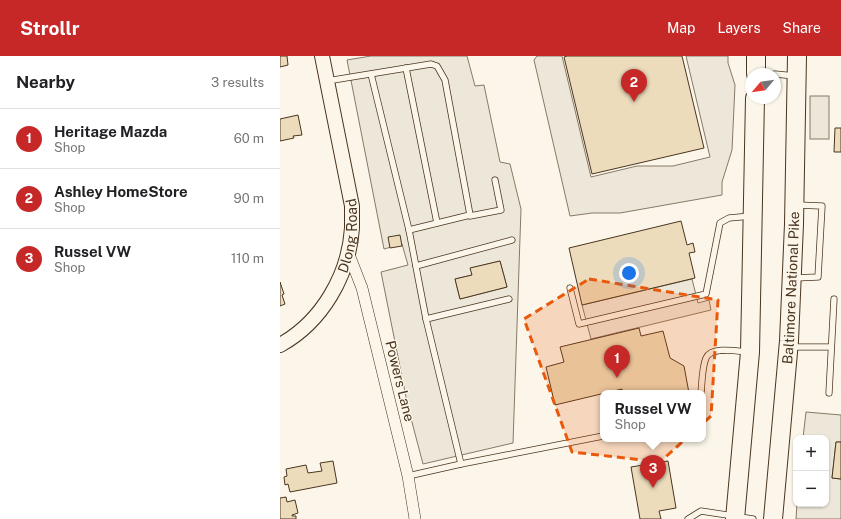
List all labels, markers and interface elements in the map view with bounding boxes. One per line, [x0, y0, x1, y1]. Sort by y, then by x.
text: Strollr [20, 17, 79, 39]
text: Map [667, 20, 695, 36]
text: Layers [717, 20, 761, 36]
text: Share [783, 20, 821, 36]
north arrow [745, 68, 781, 104]
pin: 2 [621, 69, 647, 102]
text: Nearby [16, 72, 75, 92]
text: 3 results [211, 75, 264, 90]
text: Heritage Mazda [54, 123, 167, 140]
text: 1 [26, 131, 32, 146]
text: 60 m [234, 131, 264, 146]
text: Shop [54, 140, 85, 155]
text: Ashley HomeStore [54, 183, 188, 200]
text: 2 [25, 191, 33, 206]
text: 90 m [234, 191, 264, 206]
street label: Dlong Road [335, 197, 360, 275]
text: Shop [54, 200, 85, 215]
street label: Baltimore National Pike [779, 211, 802, 365]
text: Russel VW [54, 243, 131, 260]
text: 3 [25, 251, 33, 266]
text: 110 m [231, 251, 264, 266]
text: Shop [54, 260, 85, 275]
your location [619, 263, 639, 283]
street label: Powers Lane [382, 339, 418, 423]
pin: 1 [604, 345, 630, 378]
popup [600, 390, 706, 442]
text: Russel VW [614, 400, 692, 417]
text: Shop [614, 417, 646, 432]
map controls [793, 435, 829, 507]
button: + [793, 435, 829, 471]
pin: 3 [640, 455, 666, 488]
button: − [793, 471, 829, 507]

